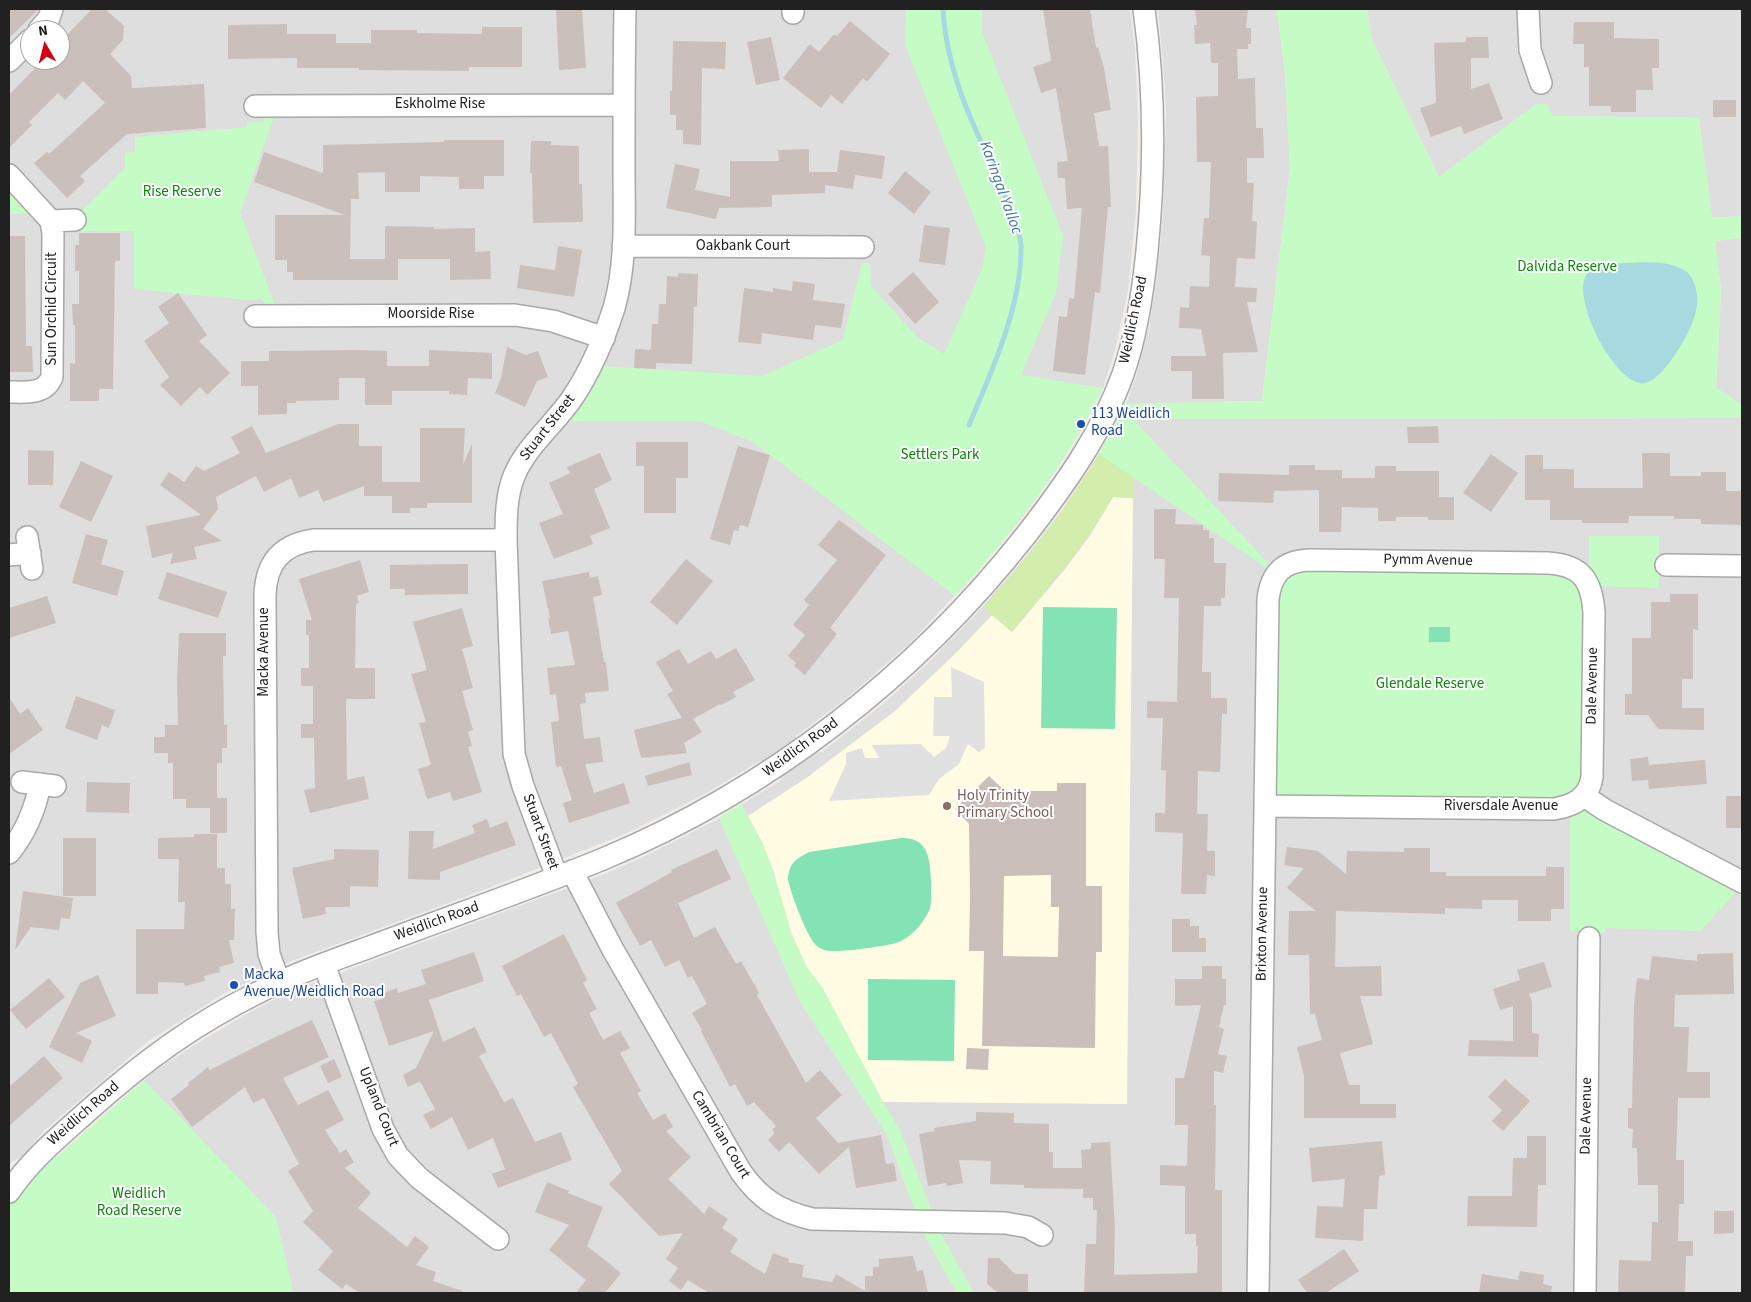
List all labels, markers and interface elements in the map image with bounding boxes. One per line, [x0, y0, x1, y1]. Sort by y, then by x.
north arrow [20, 20, 70, 70]
text: N [37, 21, 49, 42]
street label: Eskholme Rise [395, 96, 485, 114]
water label: Karingal Yalloc [974, 139, 1026, 237]
park label: Rise Reserve [143, 184, 221, 202]
street label: Oakbank Court [696, 238, 790, 256]
street label: Sun Orchid Circuit [44, 252, 62, 366]
park label: Dalvida Reserve [1517, 259, 1617, 277]
street label: Weidlich Road [1116, 275, 1152, 365]
street label: Moorside Rise [387, 306, 475, 324]
street label: Stuart Street [516, 391, 580, 465]
place label: 113 Weidlich Road [1091, 406, 1170, 441]
marker: 113 Weidlich Road [1075, 418, 1087, 430]
park label: Settlers Park [901, 447, 979, 465]
street label: Pymm Avenue [1383, 551, 1473, 571]
street label: Macka Avenue [256, 607, 274, 697]
street label: Dale Avenue [1583, 647, 1603, 725]
park label: Glendale Reserve [1376, 676, 1484, 694]
street label: Weidlich Road [760, 715, 842, 781]
place label: Holy Trinity Primary School [957, 788, 1053, 823]
street label: Stuart Street [518, 792, 562, 872]
street label: Riversdale Avenue [1444, 798, 1558, 816]
marker: Holy Trinity Primary School [941, 800, 953, 812]
street label: Brixton Avenue [1253, 887, 1273, 981]
street label: Weidlich Road [392, 898, 482, 946]
place label: Macka Avenue/Weidlich Road [244, 967, 384, 1002]
marker: Macka Avenue/Weidlich Road [228, 979, 240, 991]
street label: Upland Court [354, 1065, 402, 1149]
street label: Dale Avenue [1577, 1077, 1597, 1155]
street label: Weidlich Road [45, 1078, 123, 1150]
street label: Cambrian Court [687, 1088, 753, 1182]
park label: Weidlich Road Reserve [97, 1186, 181, 1221]

